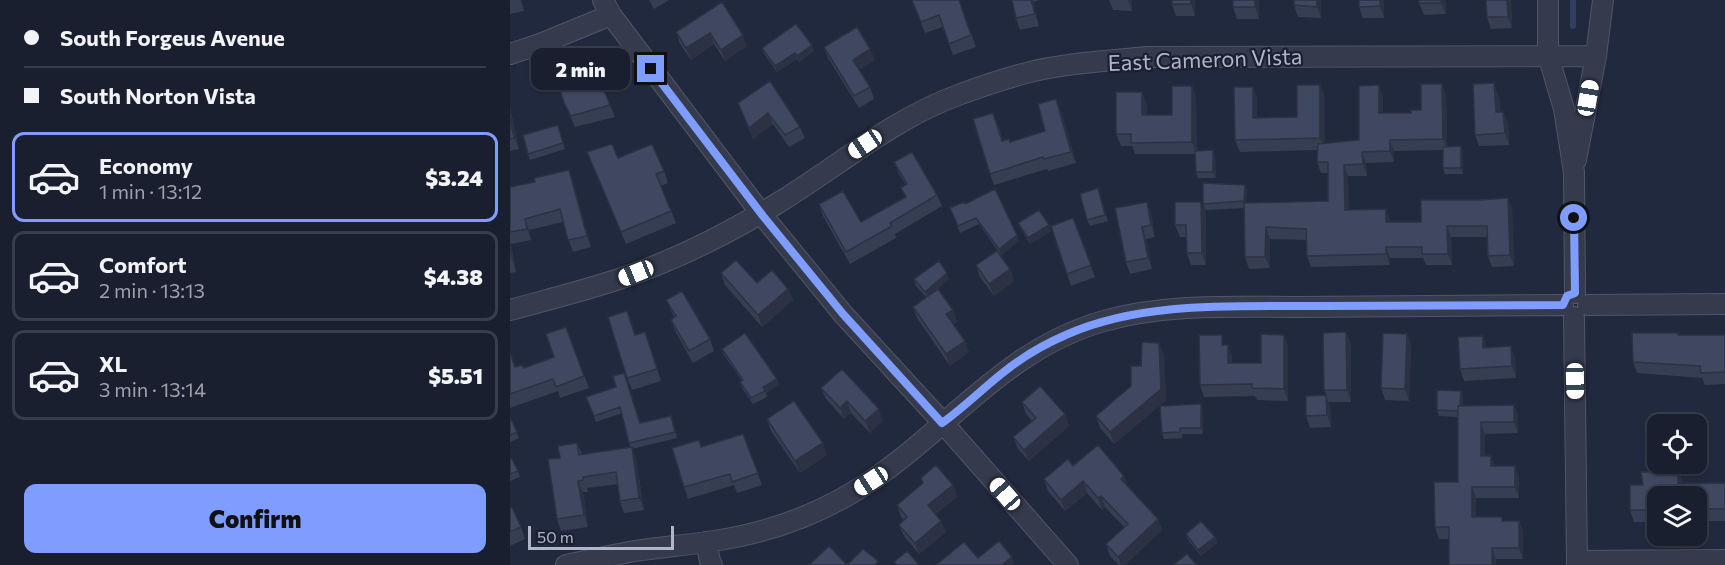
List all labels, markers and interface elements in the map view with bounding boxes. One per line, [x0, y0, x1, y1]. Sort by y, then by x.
text: South Forgeus Avenue [60, 24, 285, 51]
street label: East Cameron Vista [1107, 42, 1303, 76]
callout: 2 min [531, 48, 630, 90]
route end [637, 55, 664, 82]
text: 2 min [555, 57, 606, 81]
car [1576, 79, 1600, 117]
text: South Norton Vista [60, 82, 256, 109]
car [845, 126, 885, 162]
icon: car [27, 150, 81, 204]
text: Economy [99, 152, 193, 179]
text: $3.24 [425, 164, 483, 191]
text: 1 min · 13:12 [99, 179, 202, 203]
route start [1560, 204, 1587, 231]
icon: car [27, 249, 81, 303]
text: Comfort [99, 251, 187, 278]
car [616, 258, 656, 288]
text: $4.38 [424, 263, 483, 290]
text: 2 min · 13:13 [99, 278, 205, 302]
icon: car [27, 348, 81, 402]
text: XL [99, 350, 127, 377]
text: $5.51 [428, 362, 483, 389]
car [1566, 363, 1584, 399]
text: 3 min · 13:14 [99, 377, 206, 401]
map controls [1647, 414, 1707, 546]
button: locate [1647, 414, 1707, 474]
car [851, 464, 891, 498]
car [986, 475, 1024, 513]
button: Confirm [24, 484, 486, 553]
button: layers [1647, 486, 1707, 546]
scale bar [528, 523, 674, 550]
text: 50 m [537, 527, 574, 546]

